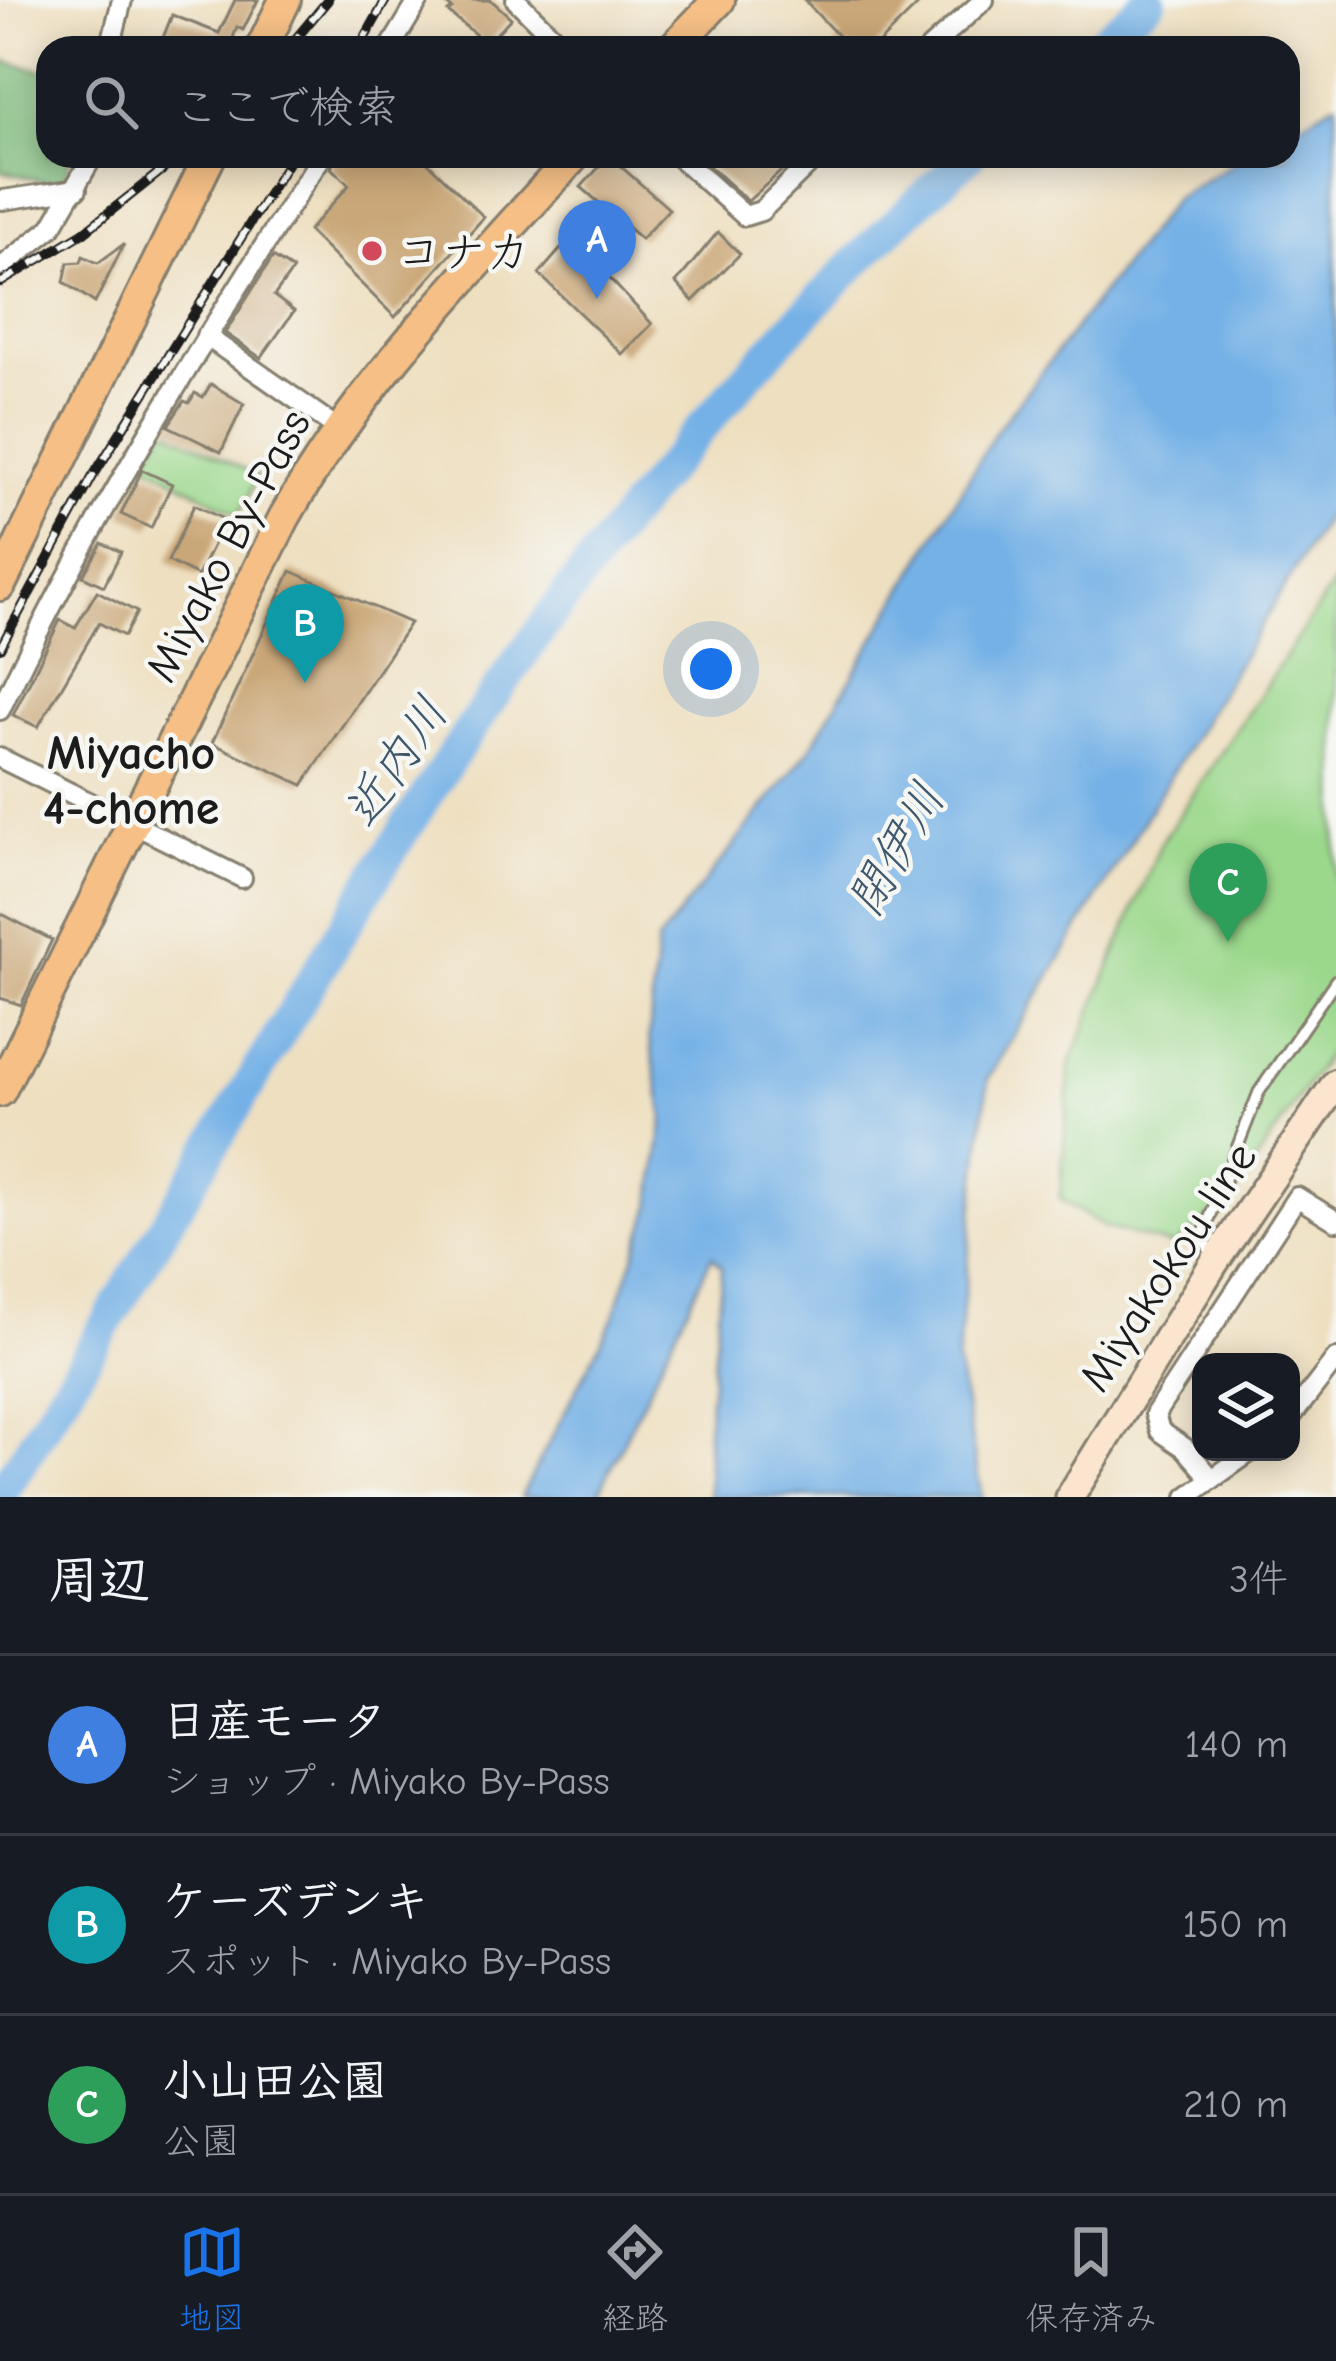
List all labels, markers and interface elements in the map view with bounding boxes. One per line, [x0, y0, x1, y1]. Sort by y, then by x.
search box [36, 36, 1300, 168]
icon: search [78, 69, 144, 135]
text: ここで検索 [174, 81, 399, 133]
pin: A [558, 200, 636, 299]
place label: コナカ [396, 226, 531, 278]
marker: コナカ [359, 238, 385, 264]
street label: Miyako By-Pass [133, 400, 321, 690]
pin: B [266, 584, 344, 683]
your location [681, 639, 741, 699]
water label: 近内川 [333, 687, 459, 837]
district label: Miyacho 4-chome [43, 726, 219, 836]
water label: 閉伊川 [836, 774, 956, 926]
pin: C [1189, 843, 1267, 942]
street label: Miyakokou line [1068, 1133, 1267, 1400]
map controls [1192, 1353, 1300, 1461]
button: layers [1192, 1353, 1300, 1461]
text: 周辺 [48, 1551, 150, 1610]
text: 3件 [1229, 1557, 1288, 1602]
text: 日産モータ [162, 1695, 387, 1747]
text: A [76, 1722, 98, 1767]
text: 140 m [1185, 1722, 1288, 1767]
text: ショップ · Miyako By-Pass [162, 1759, 610, 1804]
text: ケーズデンキ [162, 1875, 428, 1927]
text: B [75, 1902, 99, 1947]
text: 150 m [1182, 1902, 1288, 1947]
text: スポット · Miyako By-Pass [162, 1939, 611, 1984]
text: 小山田公園 [162, 2055, 387, 2107]
text: C [75, 2082, 99, 2127]
text: 210 m [1183, 2082, 1288, 2127]
text: 公園 [162, 2119, 240, 2164]
tab: 地図 [179, 2219, 245, 2339]
tab: 経路 [602, 2219, 668, 2339]
tab: 保存済み [1025, 2219, 1157, 2339]

